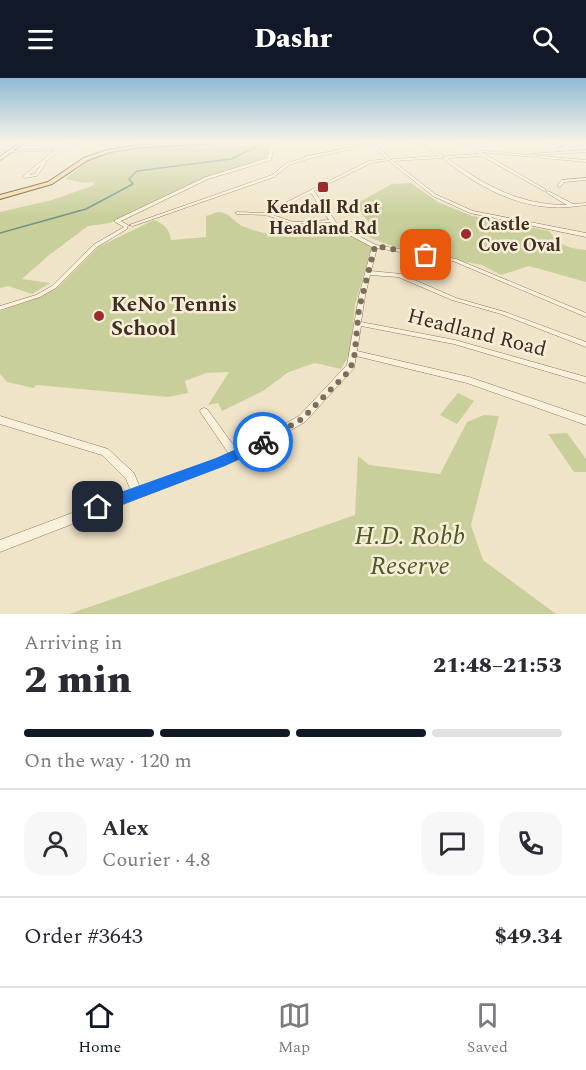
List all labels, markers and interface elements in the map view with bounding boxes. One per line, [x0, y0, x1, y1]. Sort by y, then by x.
text: Dashr [254, 18, 332, 60]
icon: menu [24, 23, 57, 56]
icon: search [529, 23, 562, 56]
marker: Kendall Rd at Headland Rd [316, 180, 330, 194]
place label: Kendall Rd at Headland Rd [266, 194, 380, 242]
place label: Castle Cove Oval [478, 211, 561, 259]
marker: Castle Cove Oval [459, 227, 473, 241]
pin [400, 229, 451, 280]
icon: bag [409, 238, 442, 271]
place label: KeNo Tennis School [111, 289, 237, 345]
street label: Headland Road [404, 300, 550, 366]
marker: KeNo Tennis School [92, 309, 106, 323]
courier [233, 412, 293, 472]
icon: bike [247, 426, 280, 459]
pin [72, 481, 123, 532]
icon: home [81, 490, 114, 523]
park label: H.D. Robb Reserve [355, 516, 465, 586]
text: Arriving in [24, 628, 122, 658]
text: 21:48–21:53 [433, 649, 562, 682]
text: 2 min [24, 651, 132, 710]
text: On the way · 120 m [24, 746, 192, 776]
button: person [24, 812, 87, 875]
text: Alex [102, 812, 149, 845]
button: chat [421, 812, 484, 875]
button: phone [499, 812, 562, 875]
text: Courier · 4.8 [102, 845, 210, 875]
text: Order #3643 [24, 920, 143, 953]
text: $49.34 [494, 920, 562, 953]
tab: Home [78, 999, 121, 1059]
tab: Map [278, 999, 311, 1059]
tab: Saved [467, 999, 508, 1059]

